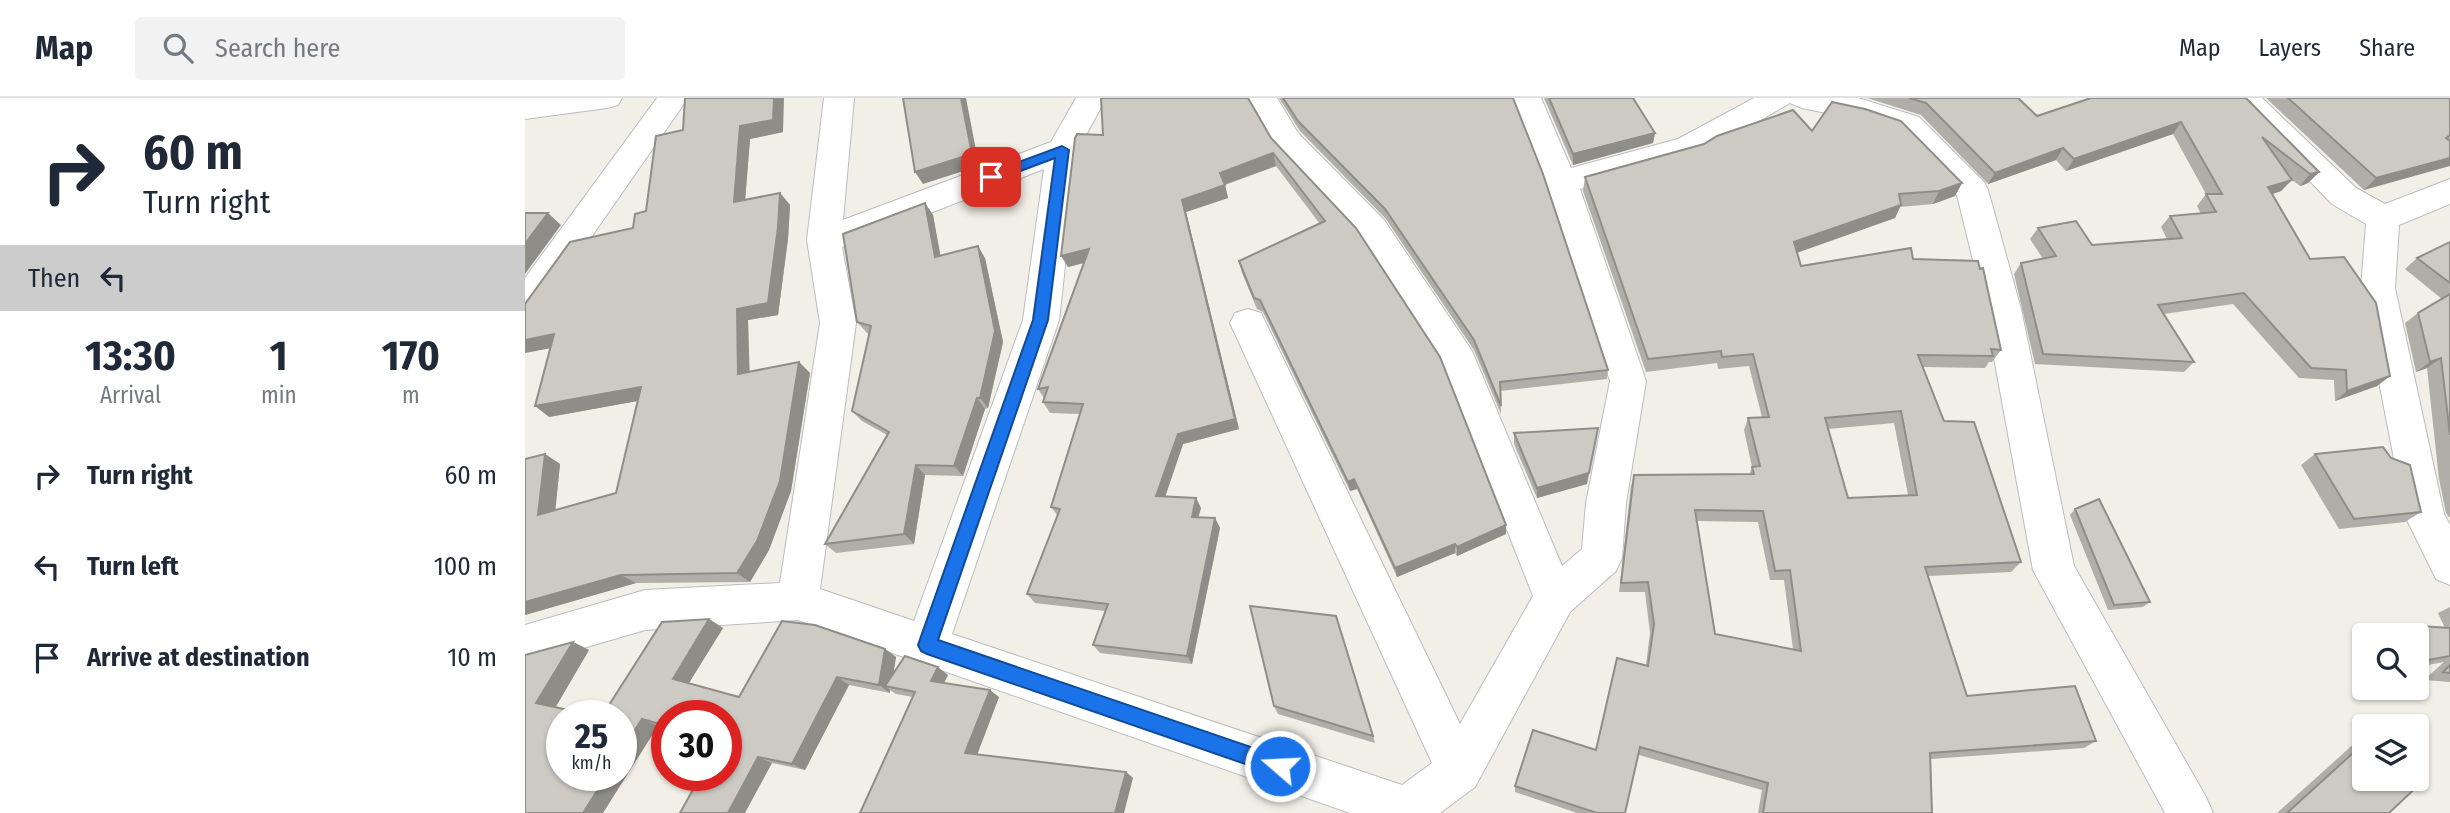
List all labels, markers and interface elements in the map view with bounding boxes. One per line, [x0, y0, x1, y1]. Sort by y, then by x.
search box [135, 17, 625, 80]
text: Map [35, 28, 93, 68]
icon: search [159, 29, 197, 67]
text: Search here [215, 33, 340, 64]
text: Map [2179, 34, 2221, 62]
text: Layers [2259, 34, 2321, 62]
text: Share [2359, 34, 2415, 62]
text: 60 m [143, 123, 243, 182]
icon: right [28, 126, 119, 217]
pin [961, 147, 1021, 207]
icon: arrive [972, 158, 1010, 196]
text: Turn right [143, 183, 270, 221]
icon: left [94, 259, 132, 297]
text: Then [28, 263, 80, 294]
text: 13:30 [85, 331, 176, 381]
text: 1 [270, 331, 288, 381]
text: 170 [382, 331, 440, 381]
text: Arrival [100, 381, 161, 409]
text: min [261, 381, 297, 409]
text: m [402, 381, 420, 409]
icon: right [28, 457, 66, 495]
text: Turn right [87, 460, 193, 491]
text: 60 m [444, 460, 497, 491]
icon: left [28, 548, 66, 586]
text: Turn left [87, 551, 179, 582]
text: 100 m [434, 551, 497, 582]
map controls [2352, 623, 2429, 791]
button: search [2352, 623, 2429, 700]
icon: arrive [28, 639, 66, 677]
text: Arrive at destination [87, 642, 310, 673]
text: 10 m [447, 642, 497, 673]
speed limit sign: 30 [651, 700, 742, 791]
button: layers [2352, 714, 2429, 791]
text: 25 [575, 715, 608, 757]
position arrow [1243, 729, 1317, 803]
text: km/h [571, 752, 612, 774]

